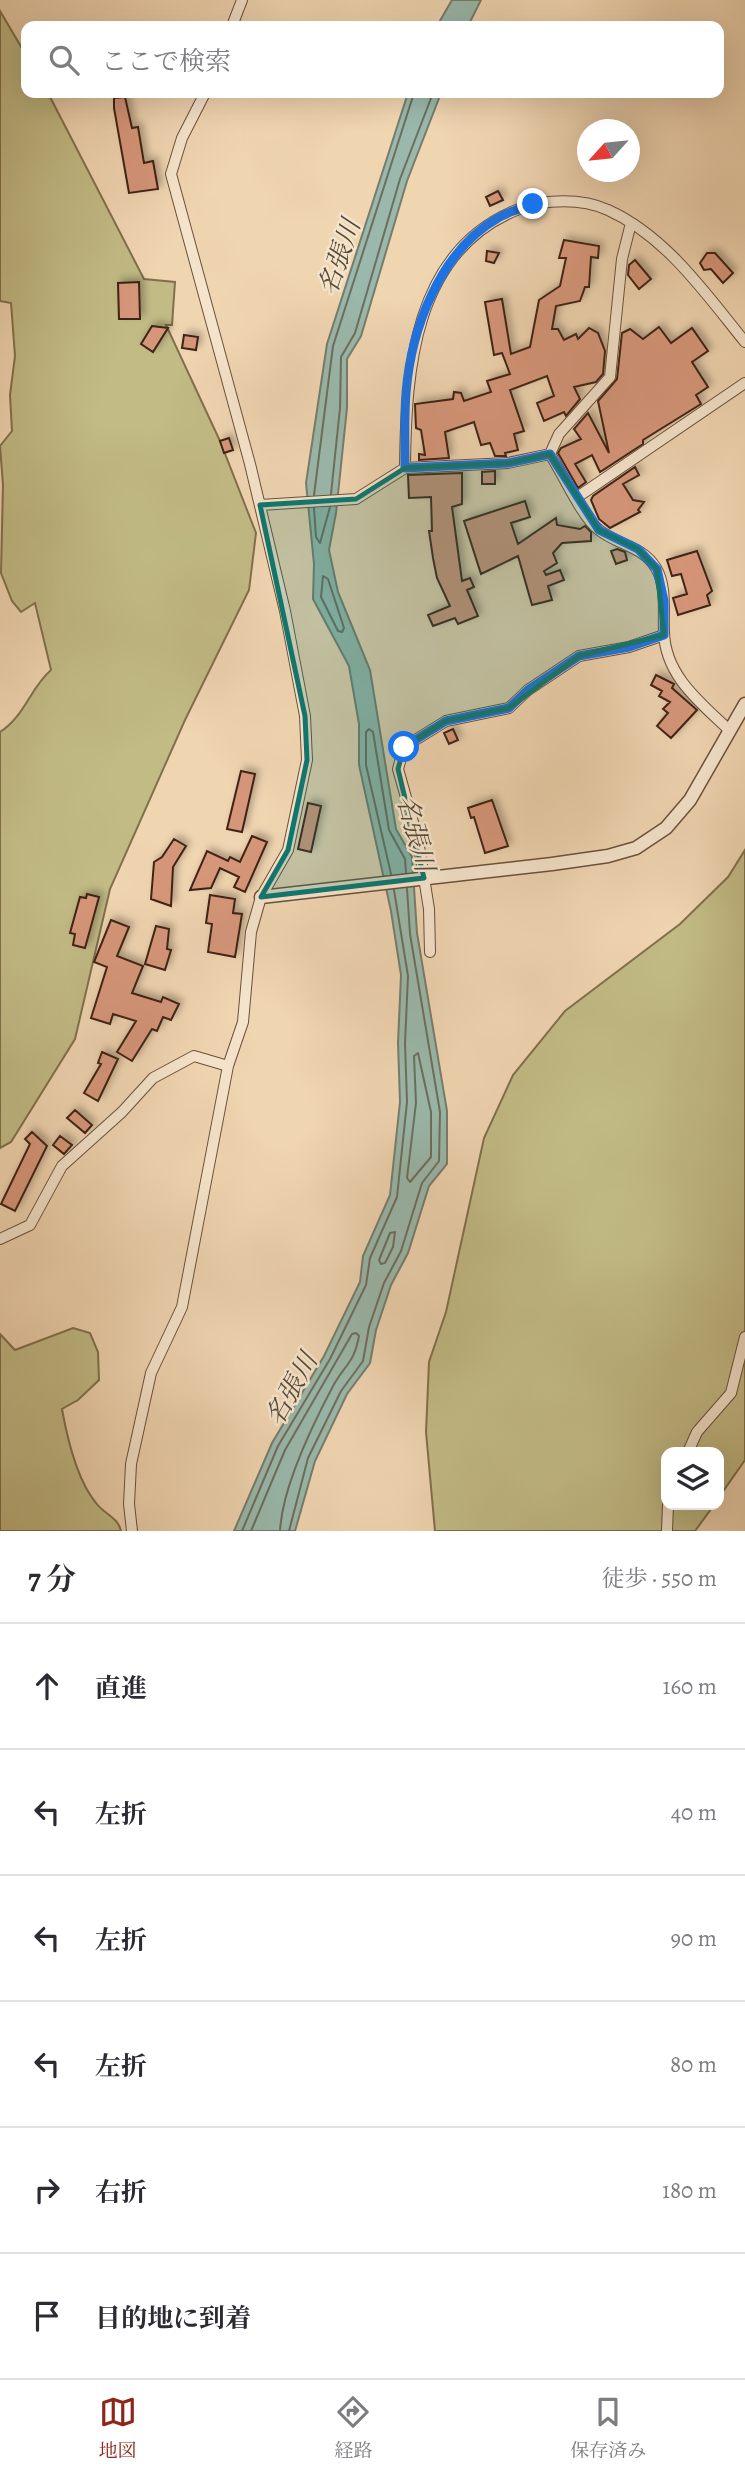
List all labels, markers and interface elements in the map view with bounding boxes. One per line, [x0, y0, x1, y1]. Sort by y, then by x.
search box [21, 21, 724, 98]
icon: search [45, 41, 83, 79]
text: ここで検索 [101, 44, 231, 79]
north arrow [577, 119, 640, 182]
route end [517, 188, 548, 219]
water label: 名張川 [310, 212, 370, 300]
route start [388, 731, 419, 762]
water label: 名張川 [389, 791, 443, 878]
water label: 名張川 [257, 1344, 327, 1432]
map controls [661, 1447, 724, 1510]
button: layers [661, 1447, 724, 1510]
text: 7 分 [28, 1559, 76, 1599]
text: 徒歩 · 550 m [602, 1563, 717, 1594]
icon: ahead [28, 1667, 66, 1705]
text: 直進 [95, 1671, 147, 1706]
text: 160 m [663, 1671, 717, 1702]
icon: left [28, 1793, 66, 1831]
text: 左折 [95, 1797, 147, 1832]
text: 40 m [671, 1797, 717, 1828]
icon: left [28, 1919, 66, 1957]
text: 左折 [95, 1923, 147, 1958]
text: 90 m [671, 1923, 717, 1954]
icon: left [28, 2045, 66, 2083]
text: 左折 [95, 2049, 147, 2084]
text: 80 m [670, 2049, 717, 2080]
icon: right [28, 2171, 66, 2209]
text: 右折 [95, 2175, 147, 2210]
text: 180 m [662, 2175, 717, 2206]
icon: arrive [28, 2297, 66, 2335]
text: 目的地に到着 [95, 2301, 251, 2336]
tab: 地図 [99, 2393, 137, 2464]
tab: 経路 [334, 2393, 372, 2464]
tab: 保存済み [570, 2393, 646, 2464]

